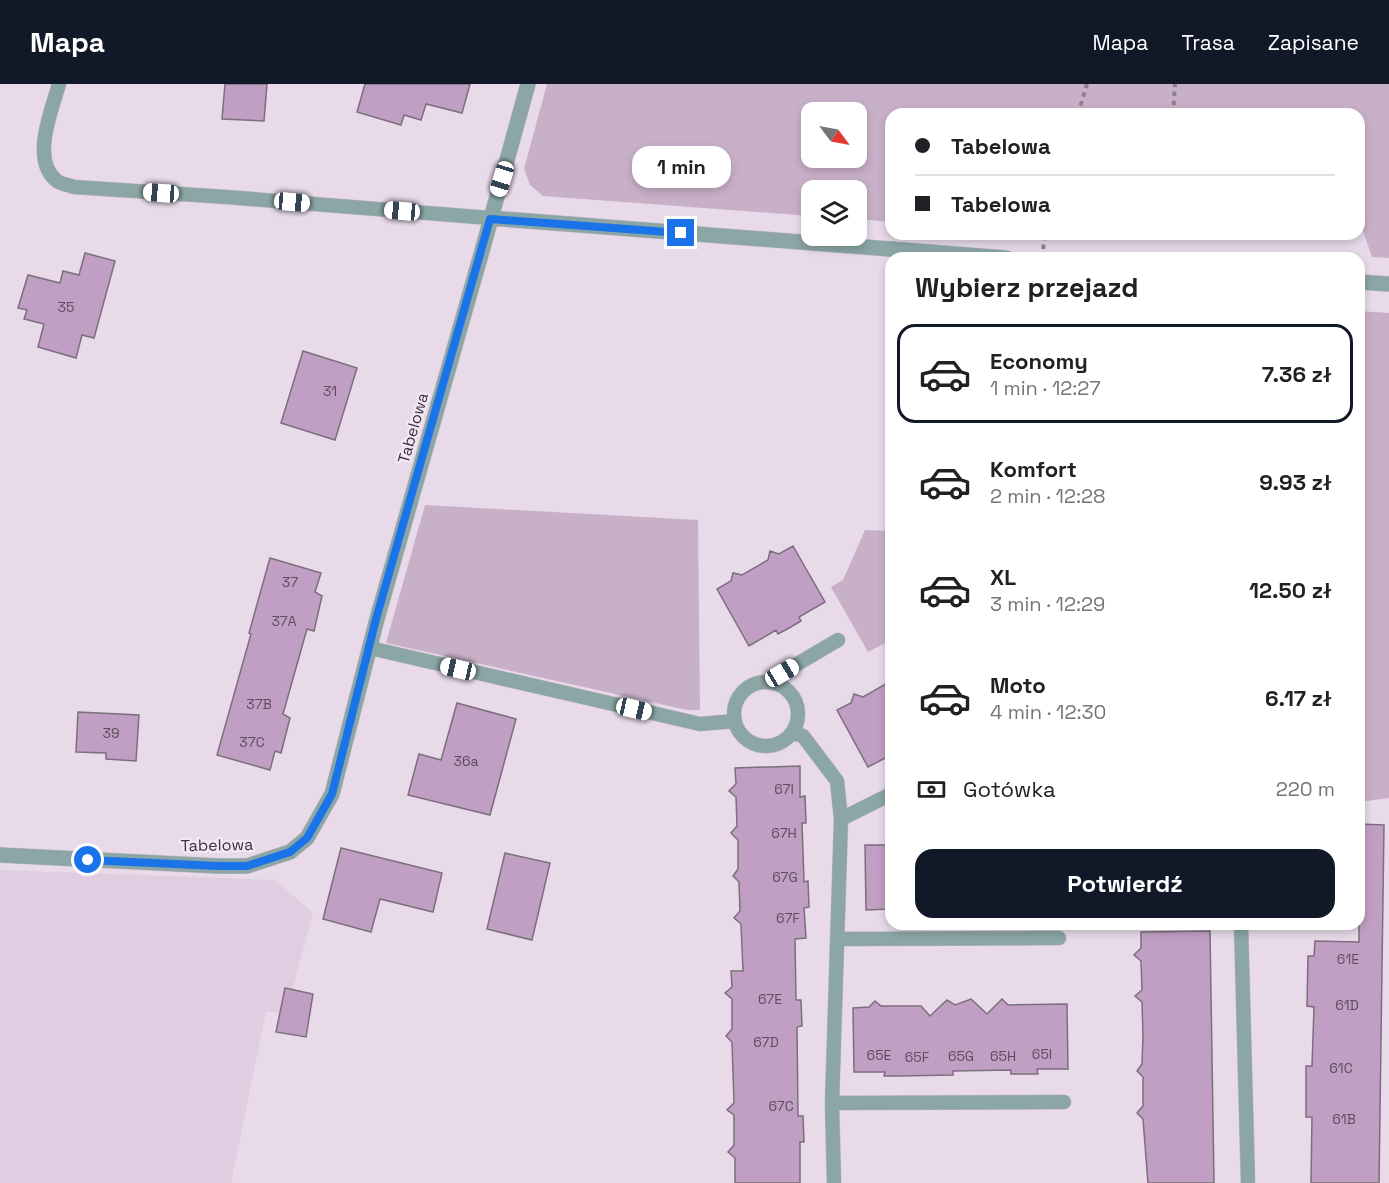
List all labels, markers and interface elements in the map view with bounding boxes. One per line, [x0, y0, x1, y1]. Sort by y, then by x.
text: Mapa [30, 24, 105, 60]
text: Mapa [1093, 29, 1148, 56]
text: Trasa [1181, 29, 1235, 56]
text: Zapisane [1268, 29, 1359, 56]
north arrow [801, 102, 867, 168]
map controls [801, 102, 867, 246]
text: Tabelowa [951, 132, 1051, 160]
callout: 1 min [632, 146, 730, 188]
text: 1 min [657, 154, 706, 180]
car [488, 159, 516, 199]
button: layers [801, 180, 867, 246]
car [142, 183, 180, 203]
text: Tabelowa [951, 190, 1051, 218]
car [273, 191, 311, 213]
car [383, 200, 421, 222]
route end [667, 219, 694, 246]
text: Wybierz przejazd [915, 270, 1139, 305]
house number: 35 [58, 298, 74, 316]
icon: car [918, 347, 972, 401]
text: Economy [990, 347, 1088, 375]
text: 7.36 zł [1262, 360, 1332, 388]
text: 1 min · 12:27 [990, 375, 1101, 401]
house number: 31 [323, 382, 337, 400]
street label: Tabelowa [393, 390, 433, 466]
icon: car [918, 455, 972, 509]
text: Komfort [990, 455, 1077, 483]
text: 9.93 zł [1259, 468, 1332, 496]
text: 2 min · 12:28 [990, 483, 1106, 509]
icon: car [918, 563, 972, 617]
text: XL [990, 563, 1016, 591]
house number: 37 [282, 573, 298, 591]
text: 12.50 zł [1249, 576, 1332, 604]
text: 3 min · 12:29 [990, 591, 1105, 617]
house number: 37A [271, 612, 297, 630]
car [438, 656, 478, 682]
car [762, 656, 802, 690]
icon: car [918, 671, 972, 725]
text: Moto [990, 671, 1046, 699]
text: 6.17 zł [1265, 684, 1332, 712]
house number: 37B [246, 695, 272, 713]
car [614, 696, 654, 722]
text: 4 min · 12:30 [990, 699, 1106, 725]
house number: 39 [102, 724, 120, 742]
house number: 37C [239, 733, 265, 751]
house number: 36a [453, 752, 479, 770]
icon: cash [915, 773, 948, 806]
text: Gotówka [963, 775, 1056, 803]
text: 220 m [1276, 776, 1335, 802]
house number: 67I [774, 780, 794, 798]
house number: 67H [771, 824, 797, 842]
street label: Tabelowa [181, 834, 253, 856]
route start [74, 846, 101, 873]
button: Potwierdź [915, 849, 1335, 918]
house number: 67G [772, 868, 798, 886]
house number: 67F [776, 909, 800, 927]
house number: 61E [1337, 950, 1359, 968]
house number: 67E [758, 990, 782, 1008]
house number: 61D [1335, 996, 1359, 1014]
house number: 67D [753, 1033, 779, 1051]
house number: 65I [1032, 1045, 1052, 1063]
house number: 65E [867, 1046, 892, 1064]
house number: 65G [948, 1047, 974, 1065]
house number: 65H [990, 1047, 1016, 1065]
house number: 65F [905, 1048, 930, 1066]
house number: 61C [1329, 1059, 1353, 1077]
house number: 67C [768, 1097, 794, 1115]
house number: 61B [1332, 1110, 1356, 1128]

